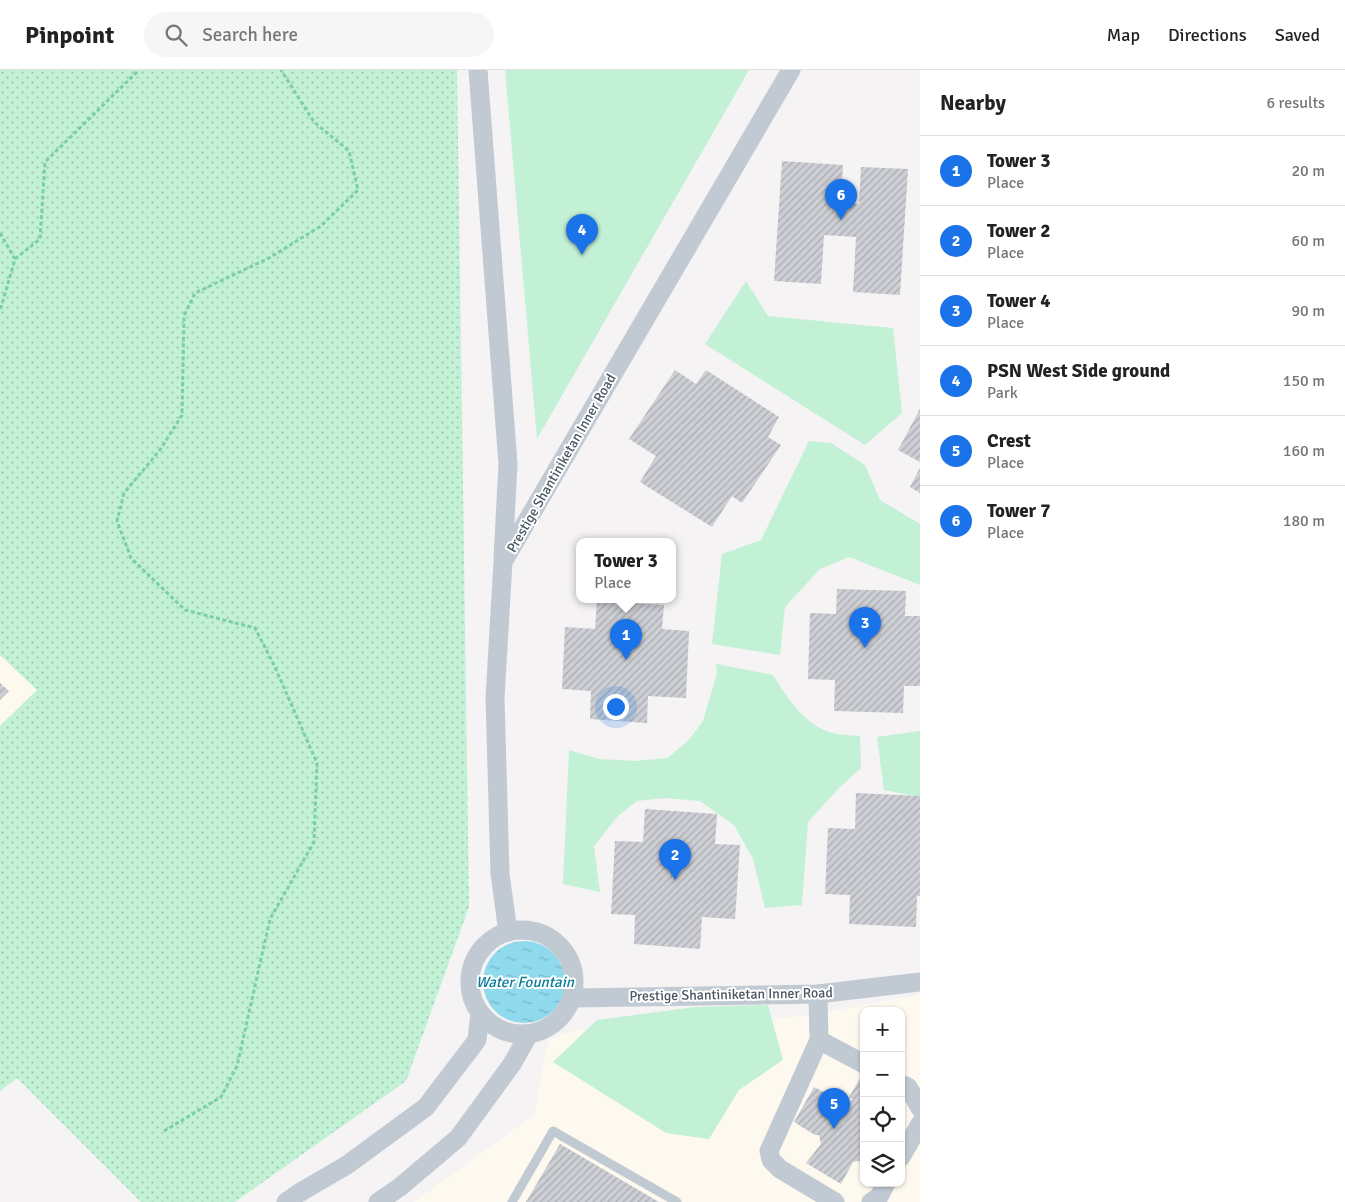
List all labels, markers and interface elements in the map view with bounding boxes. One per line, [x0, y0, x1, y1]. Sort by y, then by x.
search box [144, 12, 494, 57]
text: Pinpoint [25, 20, 114, 50]
icon: search [162, 21, 190, 49]
text: Search here [202, 23, 298, 47]
text: Map [1107, 24, 1140, 46]
text: Directions [1168, 24, 1247, 46]
text: Saved [1275, 24, 1320, 46]
text: Nearby [940, 90, 1006, 116]
text: 6 results [1266, 93, 1325, 113]
text: Tower 3 [987, 149, 1051, 173]
text: 1 [952, 161, 960, 181]
text: 20 m [1291, 161, 1325, 181]
text: Place [987, 173, 1024, 193]
pin: 6 [825, 179, 857, 220]
pin: 4 [566, 214, 598, 255]
text: Tower 2 [987, 219, 1051, 243]
text: 2 [952, 231, 960, 251]
text: 60 m [1291, 231, 1325, 251]
text: Place [987, 243, 1024, 263]
text: Tower 4 [987, 289, 1051, 313]
text: 3 [952, 301, 960, 321]
text: 90 m [1291, 301, 1325, 321]
text: Place [987, 313, 1024, 333]
text: PSN West Side ground [987, 359, 1170, 383]
street label: Prestige Shantiniketan Inner Road [503, 371, 620, 556]
text: 4 [952, 371, 960, 391]
text: 150 m [1283, 371, 1325, 391]
text: Park [987, 383, 1018, 403]
text: Crest [987, 429, 1031, 453]
text: 5 [952, 441, 960, 461]
text: 160 m [1283, 441, 1325, 461]
text: Place [987, 453, 1024, 473]
text: Tower 7 [987, 499, 1051, 523]
text: 6 [952, 511, 960, 531]
text: 180 m [1283, 511, 1325, 531]
text: Place [987, 523, 1024, 543]
popup [576, 538, 676, 603]
text: Tower 3 [594, 549, 658, 573]
text: Place [594, 573, 632, 593]
pin: 3 [849, 607, 881, 648]
pin: 1 [610, 619, 642, 660]
your location [603, 694, 629, 720]
pin: 2 [659, 839, 691, 880]
water label: Water Fountain [476, 973, 575, 991]
street label: Prestige Shantiniketan Inner Road [629, 984, 833, 1005]
map controls [860, 1007, 905, 1187]
button: + [860, 1007, 905, 1052]
button: − [860, 1052, 905, 1097]
pin: 5 [818, 1088, 850, 1129]
button: locate [860, 1097, 905, 1142]
button: layers [860, 1142, 905, 1187]

